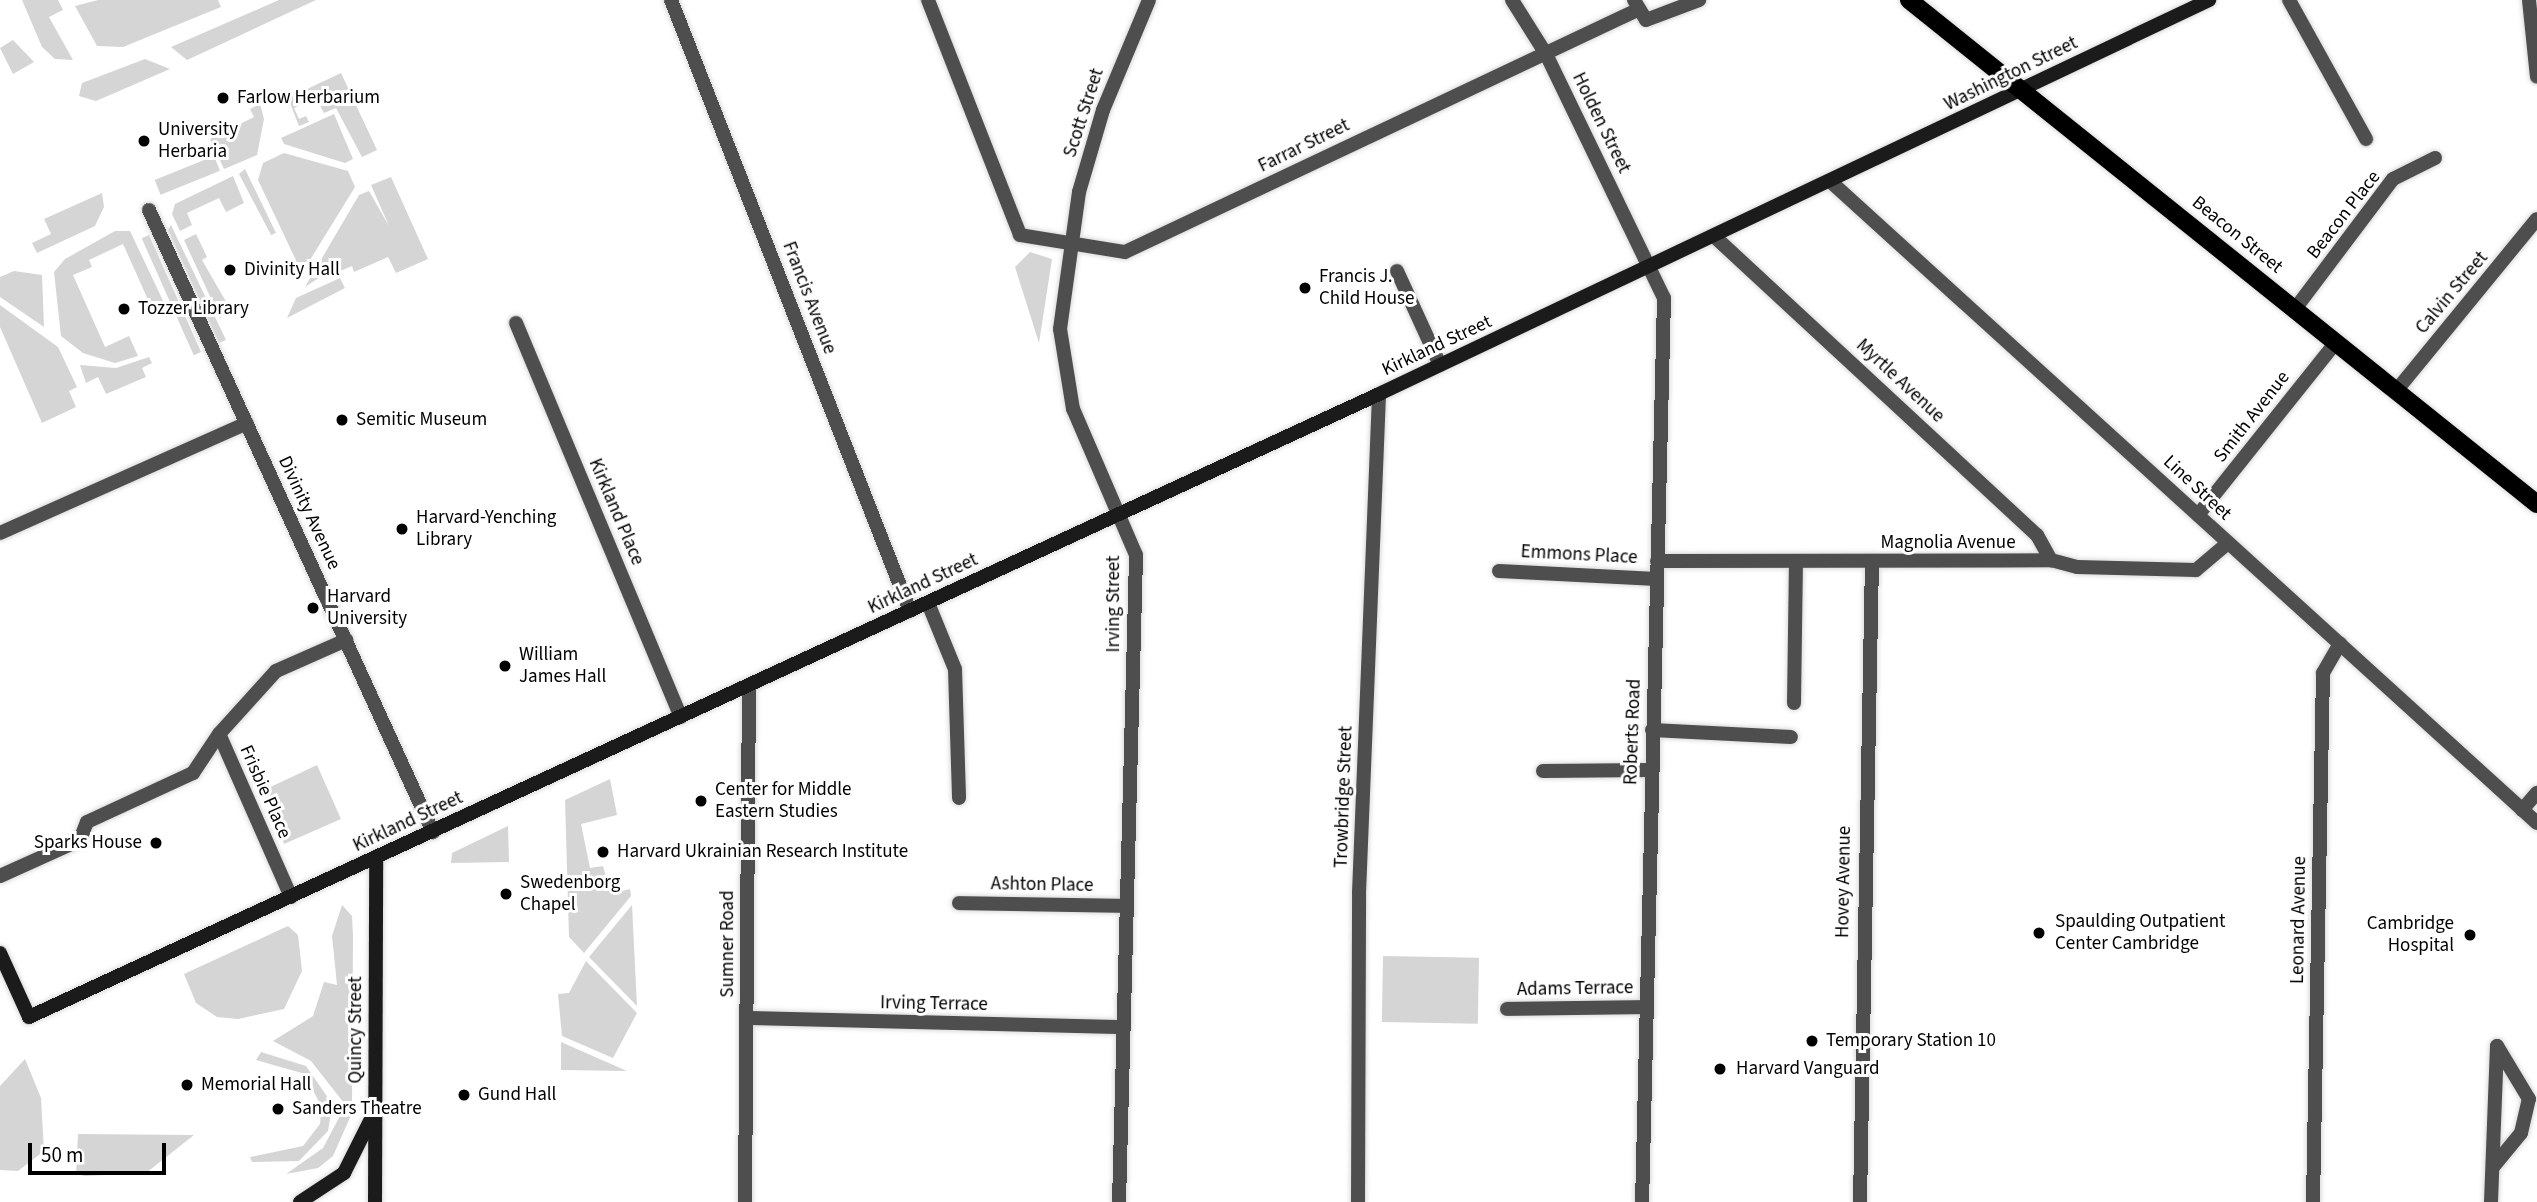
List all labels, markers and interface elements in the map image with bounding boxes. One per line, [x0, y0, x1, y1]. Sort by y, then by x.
street label: Washington Street [1941, 32, 2081, 116]
street label: Scott Street [1059, 66, 1109, 160]
street label: Holden Street [1567, 69, 1635, 177]
place label: Farlow Herbarium [237, 87, 380, 109]
marker: Farlow Herbarium [215, 90, 231, 106]
street label: Farrar Street [1255, 114, 1353, 178]
place label: University Herbaria [158, 119, 238, 163]
marker: University Herbaria [136, 133, 152, 149]
street label: Beacon Place [2303, 166, 2385, 264]
street label: Beacon Street [2187, 191, 2287, 279]
street label: Francis Avenue [777, 238, 841, 358]
street label: Calvin Street [2411, 247, 2493, 339]
place label: Divinity Hall [244, 259, 340, 281]
marker: Divinity Hall [222, 262, 238, 278]
place label: Francis J. Child House [1319, 266, 1414, 310]
marker: Francis J. Child House [1297, 280, 1313, 296]
place label: Tozzer Library [138, 298, 249, 320]
marker: Tozzer Library [116, 301, 132, 317]
street label: Kirkland Street [1379, 311, 1495, 381]
street label: Myrtle Avenue [1851, 334, 1949, 428]
street label: Smith Avenue [2209, 367, 2295, 467]
place label: Semitic Museum [356, 409, 487, 431]
marker: Semitic Museum [334, 412, 350, 428]
street label: Line Street [2158, 451, 2236, 525]
street label: Divinity Avenue [273, 453, 345, 573]
street label: Kirkland Place [583, 455, 649, 569]
place label: Harvard-Yenching Library [416, 507, 556, 551]
marker: Harvard-Yenching Library [394, 521, 410, 537]
street label: Magnolia Avenue [1880, 532, 2016, 554]
street label: Emmons Place [1520, 541, 1638, 569]
street label: Kirkland Street [865, 549, 981, 619]
street label: Irving Street [1103, 556, 1125, 652]
place label: Harvard University [327, 586, 407, 630]
marker: Harvard University [305, 600, 321, 616]
place label: William James Hall [519, 644, 606, 688]
marker: William James Hall [497, 658, 513, 674]
street label: Roberts Road [1620, 679, 1646, 785]
street label: Trowbridge Street [1330, 726, 1358, 868]
street label: Frisbie Place [234, 742, 296, 842]
place label: Center for Middle Eastern Studies [715, 779, 852, 823]
street label: Kirkland Street [350, 787, 466, 857]
marker: Center for Middle Eastern Studies [693, 793, 709, 809]
street label: Hovey Avenue [1832, 826, 1856, 938]
place label: Sparks House [34, 832, 142, 854]
marker: Sparks House [148, 835, 164, 851]
place label: Harvard Ukrainian Research Institute [617, 841, 908, 863]
marker: Harvard Ukrainian Research Institute [595, 844, 611, 860]
street label: Leonard Avenue [2286, 856, 2312, 984]
place label: Swedenborg Chapel [520, 872, 620, 916]
street label: Ashton Place [991, 873, 1093, 897]
marker: Swedenborg Chapel [498, 886, 514, 902]
street label: Sumner Road [717, 890, 739, 998]
place label: Spaulding Outpatient Center Cambridge [2055, 911, 2225, 955]
place label: Cambridge Hospital [2367, 913, 2454, 957]
marker: Spaulding Outpatient Center Cambridge [2029, 923, 2049, 943]
marker: Cambridge Hospital [2460, 925, 2480, 945]
street label: Quincy Street [345, 976, 367, 1084]
street label: Adams Terrace [1517, 977, 1633, 1001]
street label: Irving Terrace [880, 992, 988, 1016]
place label: Temporary Station 10 [1826, 1030, 1996, 1052]
marker: Temporary Station 10 [1804, 1033, 1820, 1049]
place label: Harvard Vanguard [1736, 1058, 1880, 1080]
marker: Harvard Vanguard [1710, 1059, 1730, 1079]
place label: Memorial Hall [201, 1074, 311, 1096]
marker: Memorial Hall [179, 1077, 195, 1093]
place label: Gund Hall [478, 1084, 556, 1106]
marker: Gund Hall [456, 1087, 472, 1103]
place label: Sanders Theatre [292, 1098, 422, 1120]
marker: Sanders Theatre [270, 1101, 286, 1117]
scale bar [32, 1128, 170, 1172]
text: 50 m [41, 1140, 83, 1170]

